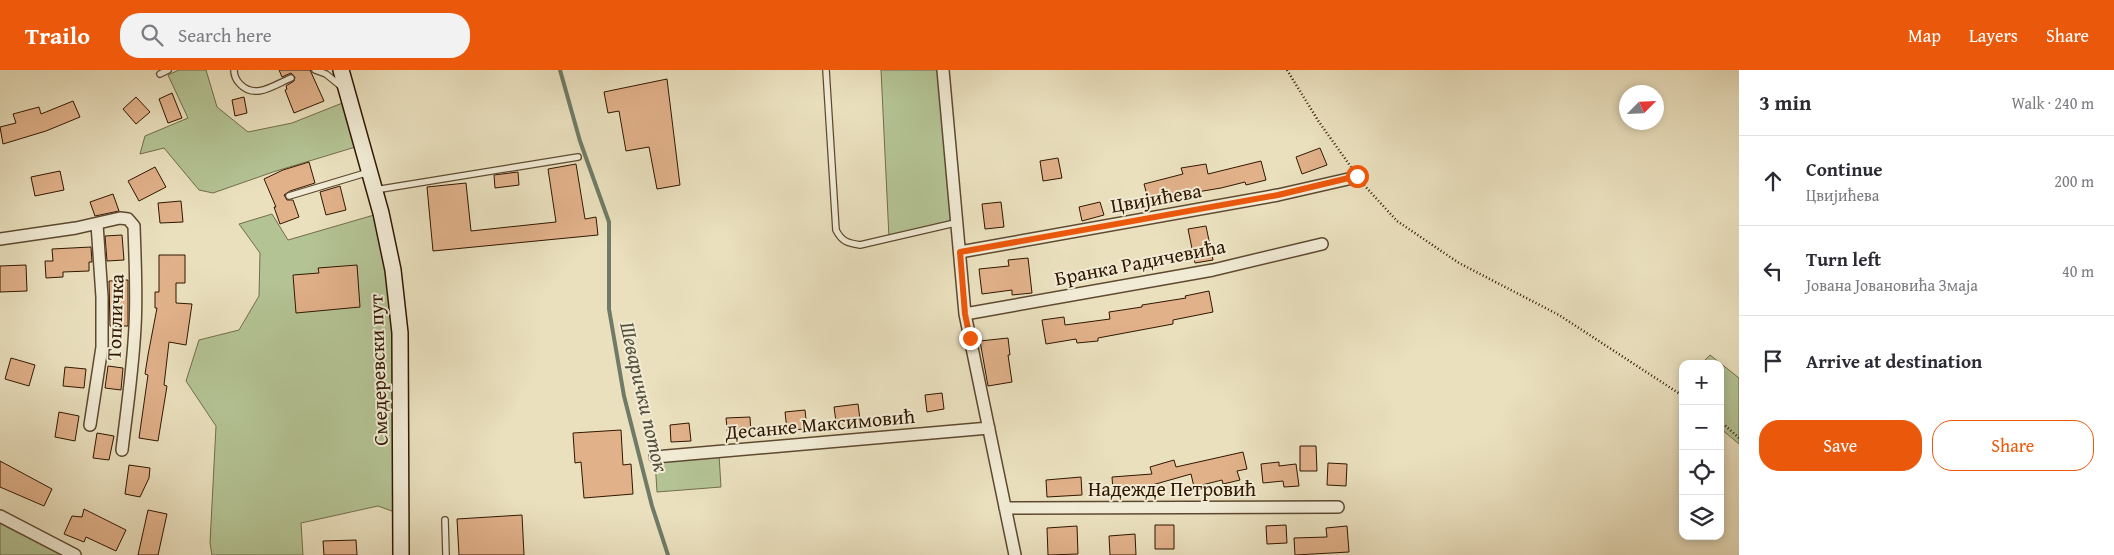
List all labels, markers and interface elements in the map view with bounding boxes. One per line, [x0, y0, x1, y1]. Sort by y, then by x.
search box [120, 13, 470, 58]
text: Trailo [25, 18, 90, 53]
icon: search [138, 21, 166, 49]
text: Search here [178, 21, 272, 49]
text: Map [1908, 22, 1941, 49]
text: Layers [1969, 22, 2018, 49]
text: Share [2046, 22, 2089, 49]
north arrow [1619, 85, 1664, 130]
text: 3 min [1759, 87, 1811, 118]
text: Walk · 240 m [2011, 91, 2094, 115]
text: Continue [1806, 155, 1883, 183]
route start [1346, 165, 1369, 188]
icon: ahead [1759, 167, 1787, 195]
text: 200 m [2054, 169, 2094, 193]
street label: Цвијићева [1108, 175, 1204, 220]
text: Цвијићева [1806, 183, 1879, 207]
street label: Бранка Радичевића [1052, 231, 1228, 292]
text: Turn left [1806, 245, 1881, 273]
icon: left [1759, 257, 1787, 285]
text: 40 m [2062, 259, 2094, 283]
street label: Топличка [99, 273, 131, 361]
text: Јована Јовановића Змаја [1806, 273, 1978, 297]
street label: Смедеревски пут [360, 293, 395, 446]
water label: Шеварички поток [612, 319, 677, 475]
route end [959, 327, 982, 350]
icon: arrive [1759, 347, 1787, 375]
text: Arrive at destination [1806, 347, 1982, 375]
map controls [1679, 360, 1724, 540]
button: + [1679, 360, 1724, 405]
street label: Десанке Максимовић [723, 401, 916, 446]
button: − [1679, 405, 1724, 450]
button: Save [1759, 420, 1922, 471]
button: Share [1932, 420, 2094, 471]
button: locate [1679, 450, 1724, 495]
street label: Надежде Петровић [1088, 474, 1256, 503]
button: layers [1679, 495, 1724, 540]

